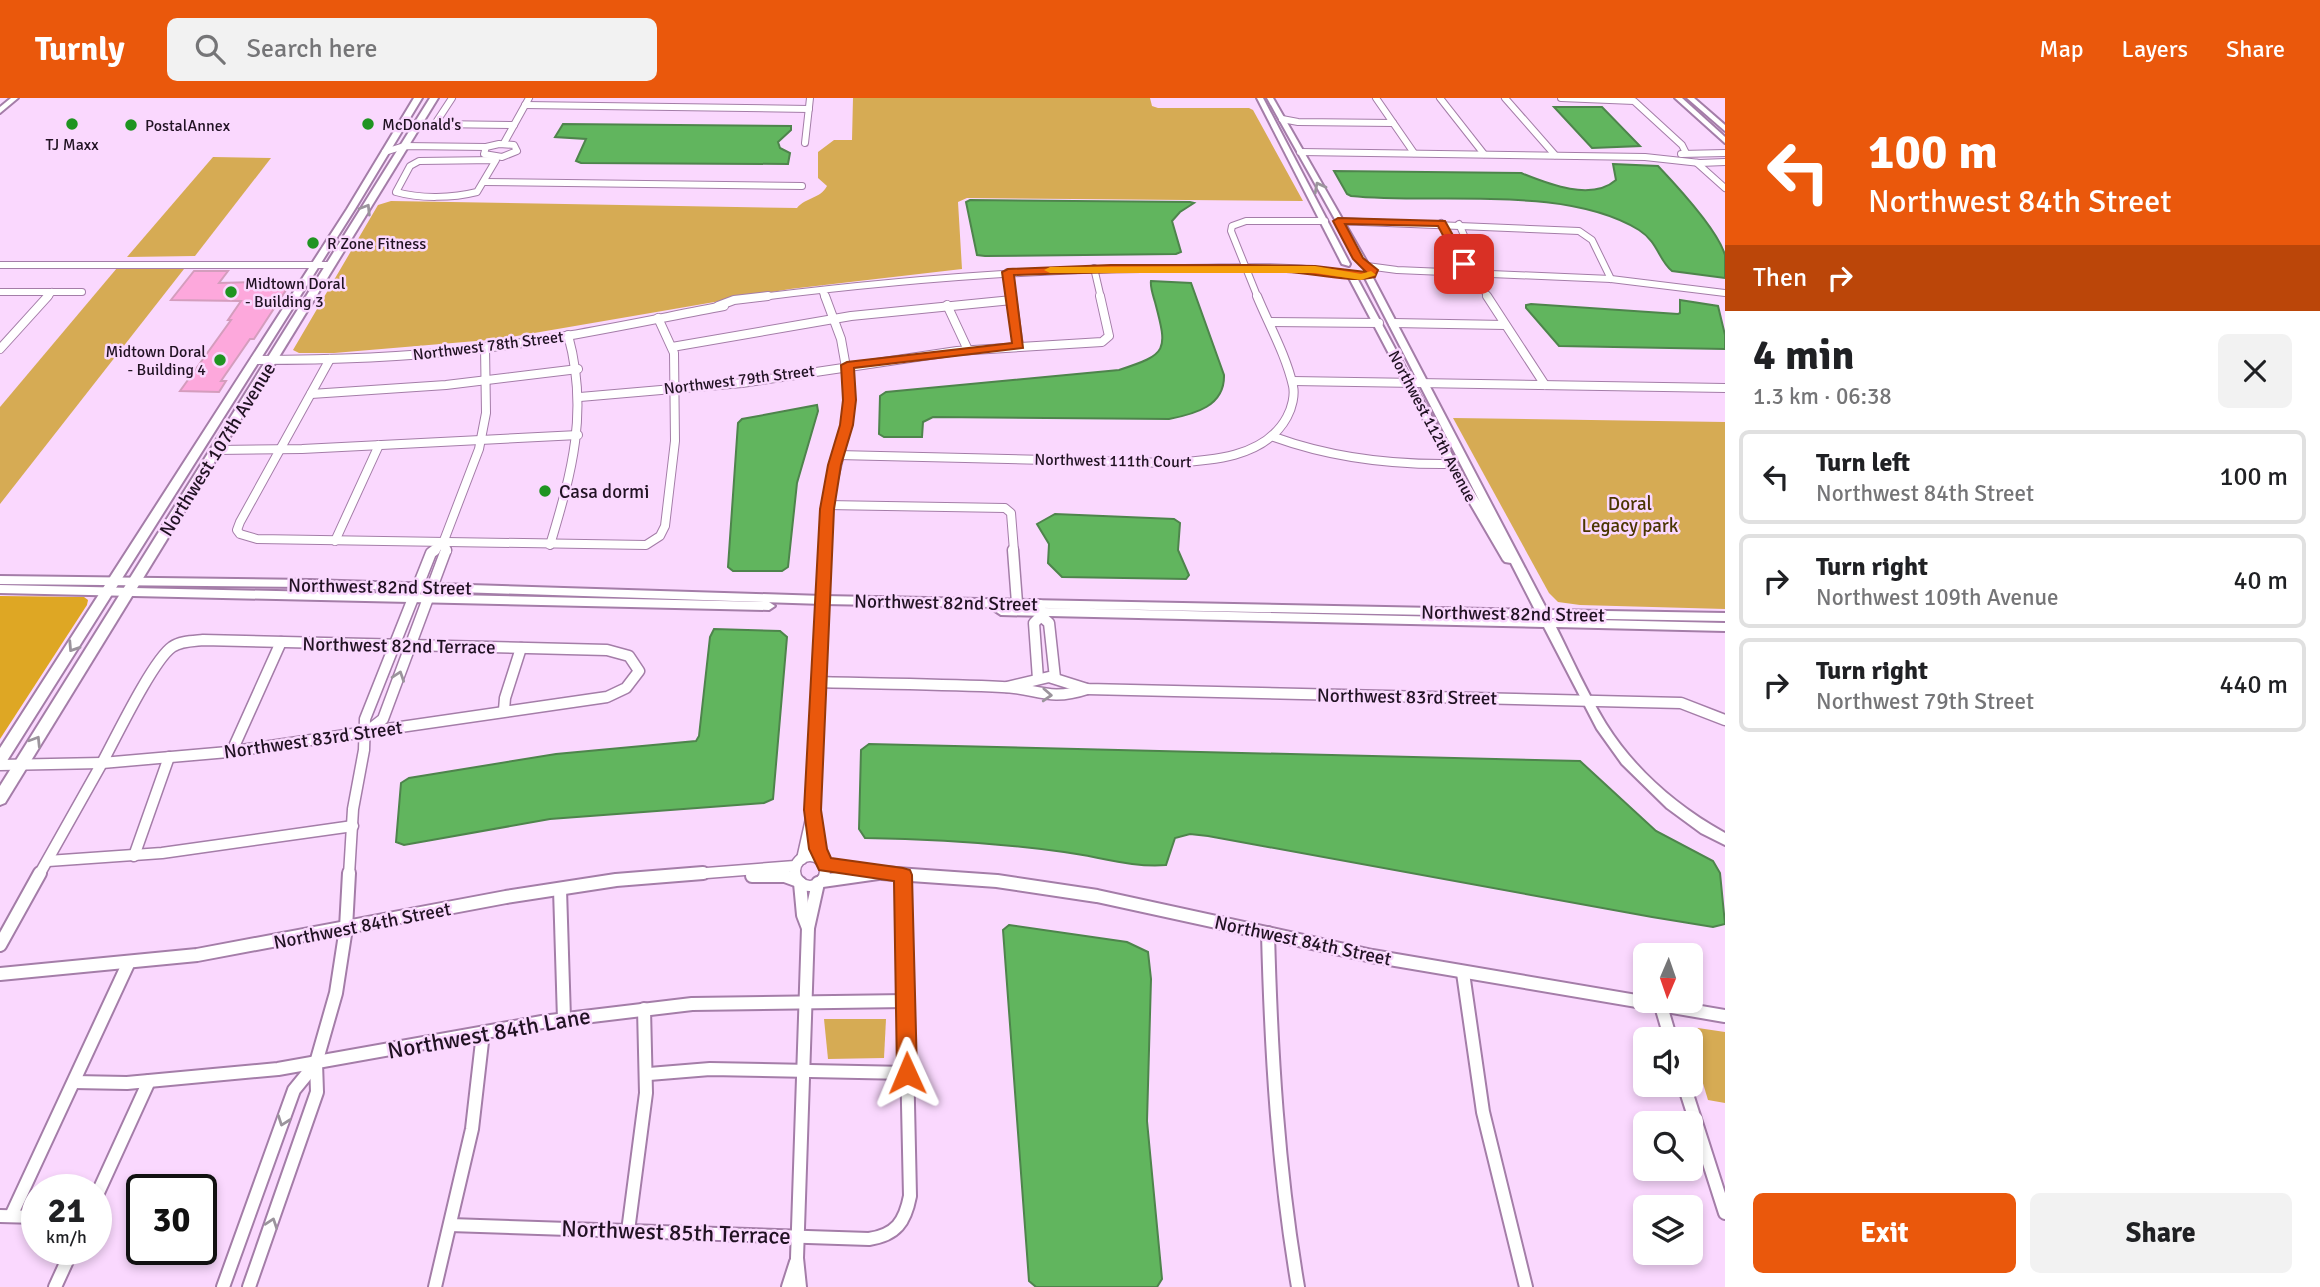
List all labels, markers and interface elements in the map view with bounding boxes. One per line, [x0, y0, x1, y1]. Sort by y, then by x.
search box [167, 18, 657, 81]
text: Turnly [35, 29, 125, 70]
icon: search [191, 30, 229, 68]
text: Search here [247, 33, 378, 65]
text: Map [2039, 34, 2084, 64]
text: Layers [2122, 34, 2188, 64]
text: Share [2226, 34, 2285, 64]
place label: McDonald's [382, 115, 461, 135]
marker: TJ Maxx [64, 116, 80, 132]
place label: PostalAnnex [145, 116, 231, 136]
marker: McDonald's [360, 116, 376, 132]
marker: PostalAnnex [123, 117, 139, 133]
text: 100 m [1868, 122, 1998, 182]
icon: left [1753, 126, 1844, 217]
place label: TJ Maxx [45, 135, 99, 155]
one-way arrow [1314, 182, 1328, 194]
text: Northwest 84th Street [1868, 182, 2172, 221]
one-way arrow [357, 203, 370, 216]
place label: R Zone Fitness [327, 234, 426, 254]
pin [1434, 234, 1494, 294]
marker: R Zone Fitness [305, 235, 321, 251]
icon: arrive [1445, 245, 1483, 283]
icon: right [1821, 259, 1859, 297]
text: Then [1753, 262, 1807, 294]
place label: Midtown Doral - Building 3 [245, 274, 346, 312]
marker: Midtown Doral - Building 3 [223, 284, 239, 300]
street label: Northwest 78th Street [412, 327, 565, 365]
text: 4 min [1753, 330, 1854, 381]
button: close [2218, 334, 2292, 408]
place label: Midtown Doral - Building 4 [106, 342, 206, 380]
street label: Northwest 112th Avenue [1384, 347, 1481, 506]
marker: Midtown Doral - Building 4 [212, 352, 228, 368]
street label: Northwest 107th Avenue [155, 358, 281, 541]
street label: Northwest 79th Street [663, 361, 816, 399]
text: 1.3 km · 06:38 [1753, 382, 1892, 411]
text: Turn left [1816, 447, 1910, 479]
street label: Northwest 111th Court [1034, 450, 1192, 472]
icon: left [1757, 458, 1795, 496]
text: 100 m [2219, 461, 2288, 493]
text: Northwest 84th Street [1816, 479, 2034, 508]
place label: Casa dormi [559, 480, 649, 504]
marker: Casa dormi [537, 483, 553, 499]
park label: Doral Legacy park [1582, 492, 1679, 538]
text: Turn right [1816, 551, 1928, 583]
icon: right [1757, 562, 1795, 600]
text: 40 m [2233, 565, 2288, 597]
street label: Northwest 82nd Street [288, 573, 472, 601]
text: Northwest 109th Avenue [1816, 583, 2059, 612]
street label: Northwest 82nd Street [854, 589, 1038, 617]
street label: Northwest 82nd Street [1421, 600, 1605, 628]
street label: Northwest 82nd Terrace [302, 632, 496, 660]
one-way arrow [68, 639, 81, 652]
text: Turn right [1816, 655, 1928, 687]
icon: right [1757, 666, 1795, 704]
text: 440 m [2219, 669, 2288, 701]
one-way arrow [390, 670, 404, 682]
street label: Northwest 83rd Street [1317, 683, 1498, 711]
one-way arrow [1042, 687, 1053, 702]
text: Northwest 79th Street [1816, 687, 2034, 716]
street label: Northwest 83rd Street [222, 716, 404, 764]
one-way arrow [27, 736, 40, 749]
street label: Northwest 84th Street [271, 897, 453, 955]
street label: Northwest 84th Street [1212, 911, 1394, 972]
north arrow [1633, 943, 1703, 1013]
map controls [1633, 943, 1703, 1265]
street label: Northwest 84th Lane [385, 1001, 593, 1066]
button: sound [1633, 1027, 1703, 1097]
position arrow [870, 1036, 944, 1110]
button: search [1633, 1111, 1703, 1181]
one-way arrow [277, 1115, 291, 1127]
speed limit sign: 30 [126, 1174, 217, 1265]
text: 21 [48, 1189, 85, 1232]
button: Exit [1753, 1193, 2016, 1273]
button: Share [2030, 1193, 2292, 1273]
button: layers [1633, 1195, 1703, 1265]
street label: Northwest 85th Terrace [561, 1214, 791, 1251]
one-way arrow [264, 1217, 278, 1229]
text: km/h [46, 1226, 87, 1248]

